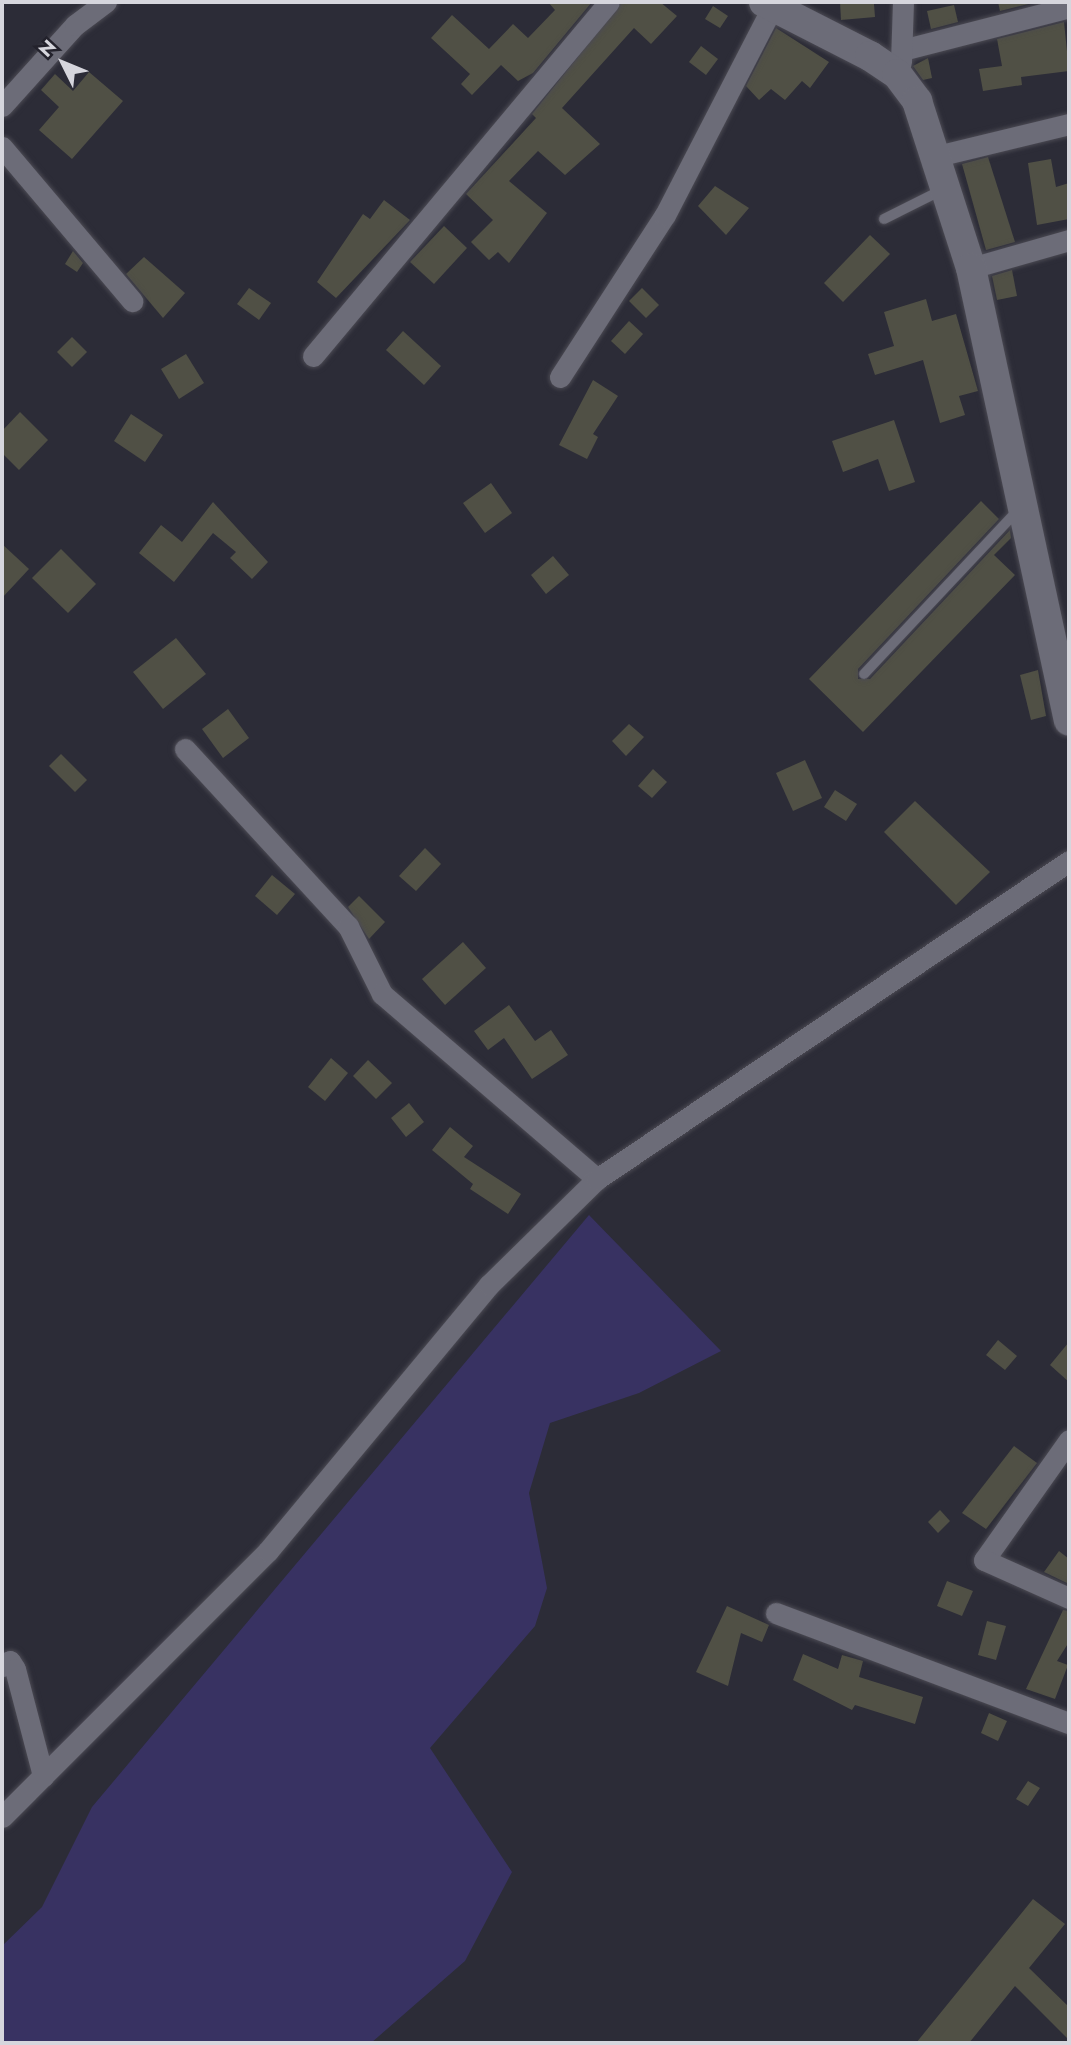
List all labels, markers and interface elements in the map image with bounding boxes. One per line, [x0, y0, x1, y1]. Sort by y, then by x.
north arrow [28, 28, 98, 98]
text: N [32, 34, 62, 63]

